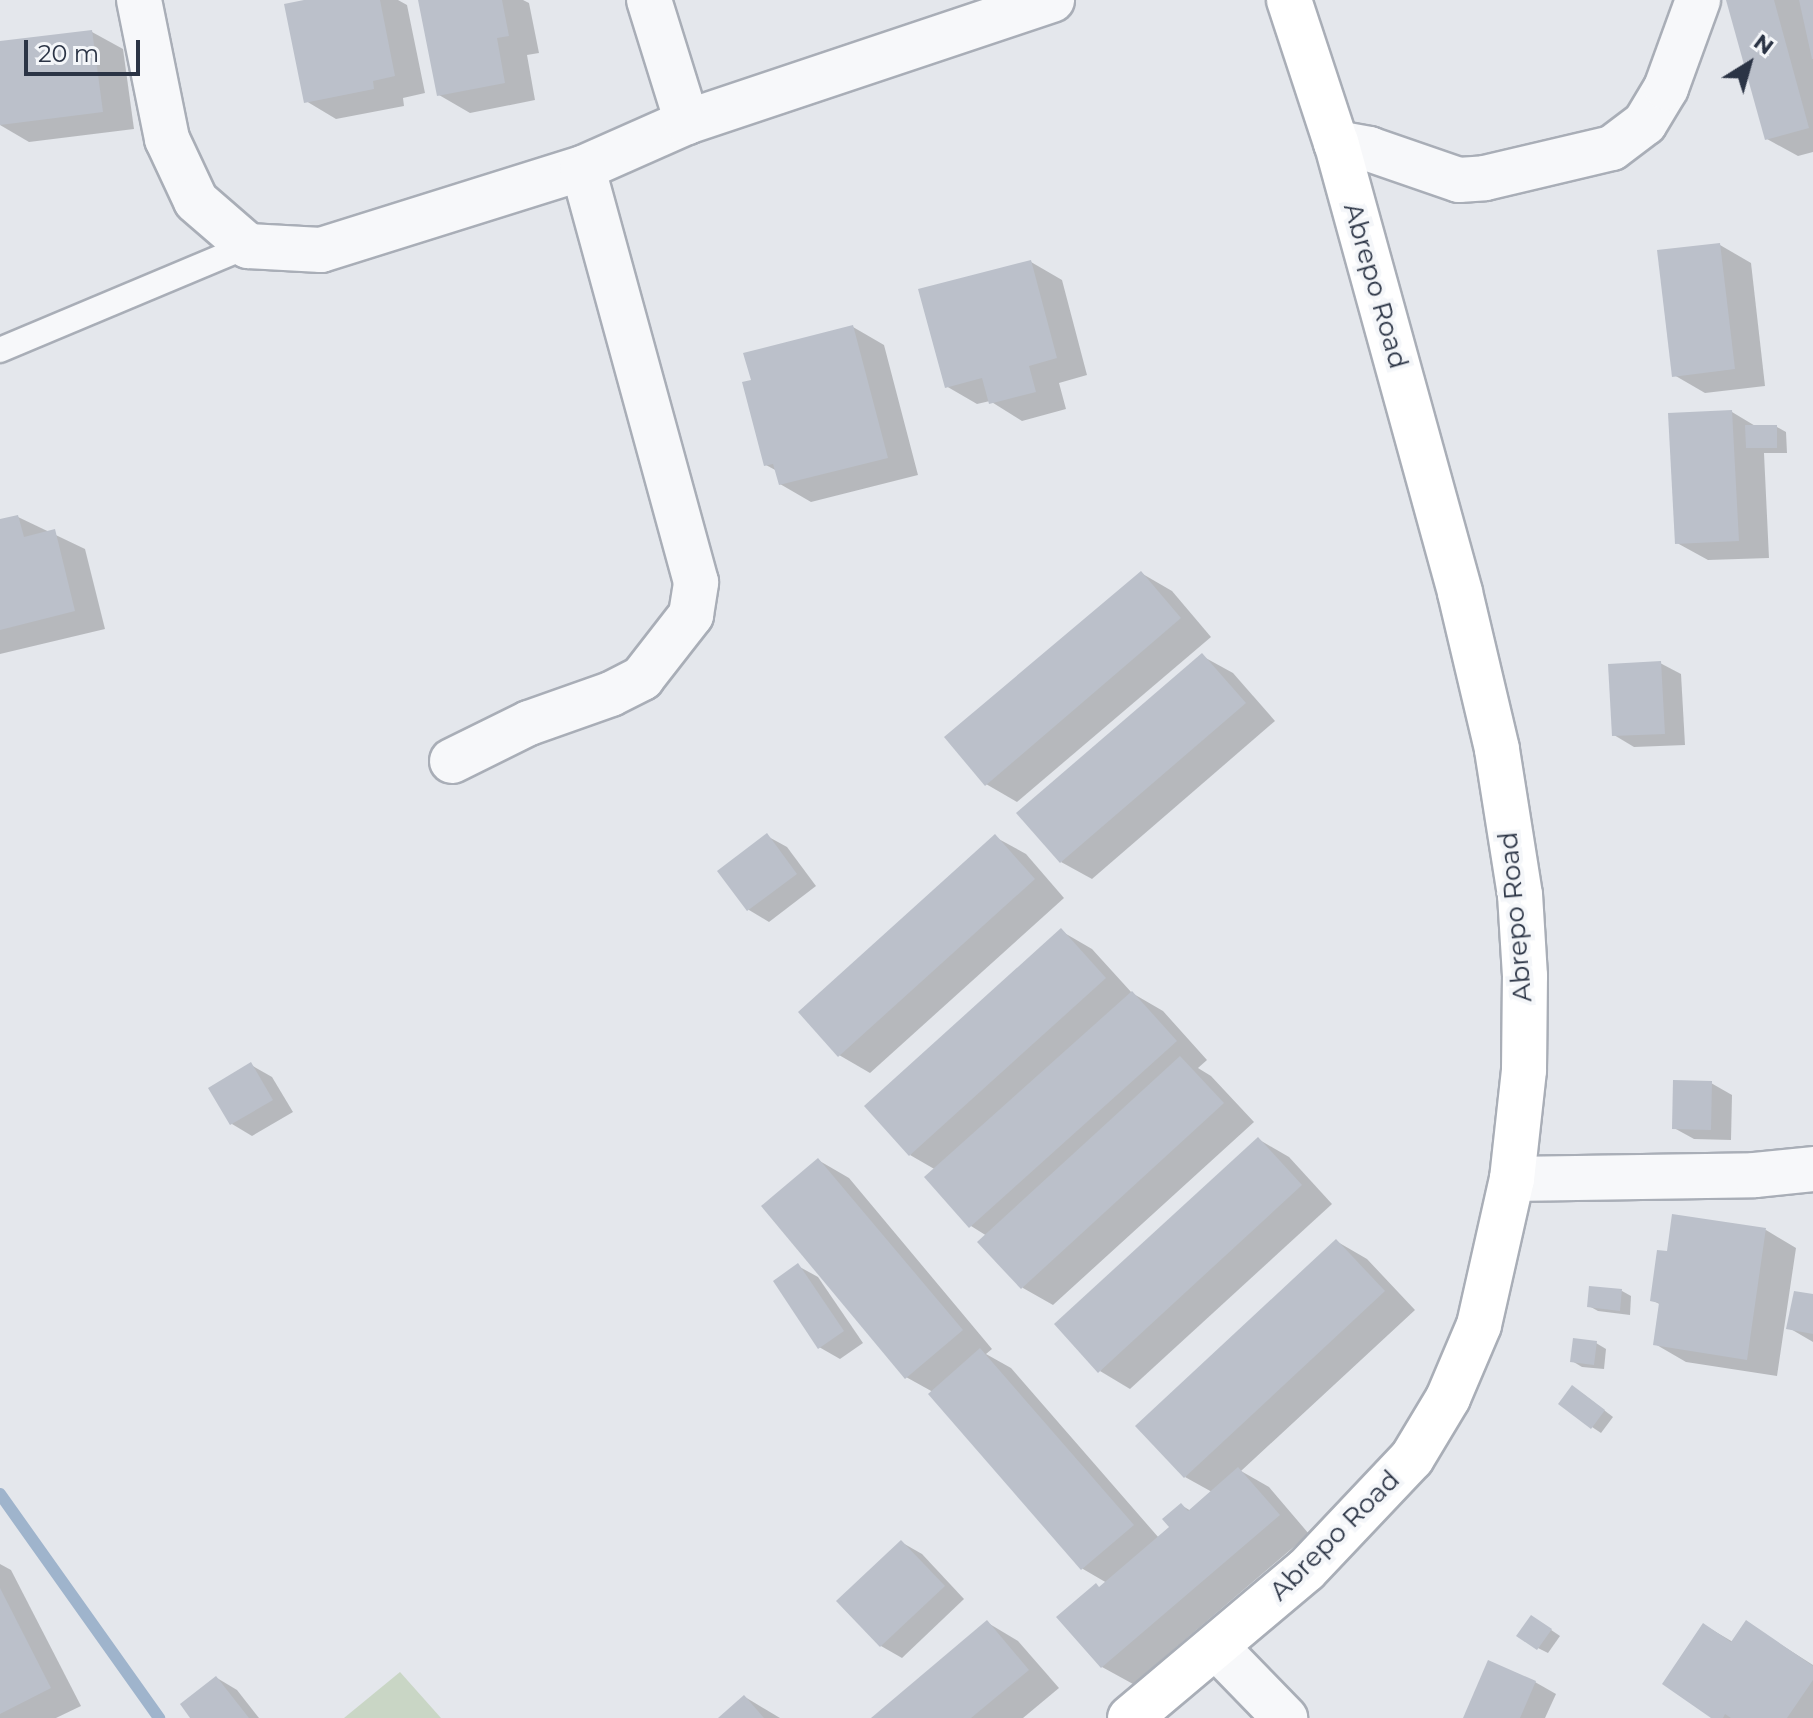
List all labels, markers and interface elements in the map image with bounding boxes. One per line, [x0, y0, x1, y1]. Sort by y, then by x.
scale bar [28, 24, 144, 74]
north arrow [1709, 24, 1789, 104]
text: N [1749, 28, 1779, 61]
text: 20 m [38, 39, 99, 68]
street label: Abrepo Road [1336, 200, 1414, 372]
street label: Abrepo Road [1493, 831, 1539, 1003]
street label: Abrepo Road [1264, 1465, 1406, 1607]

